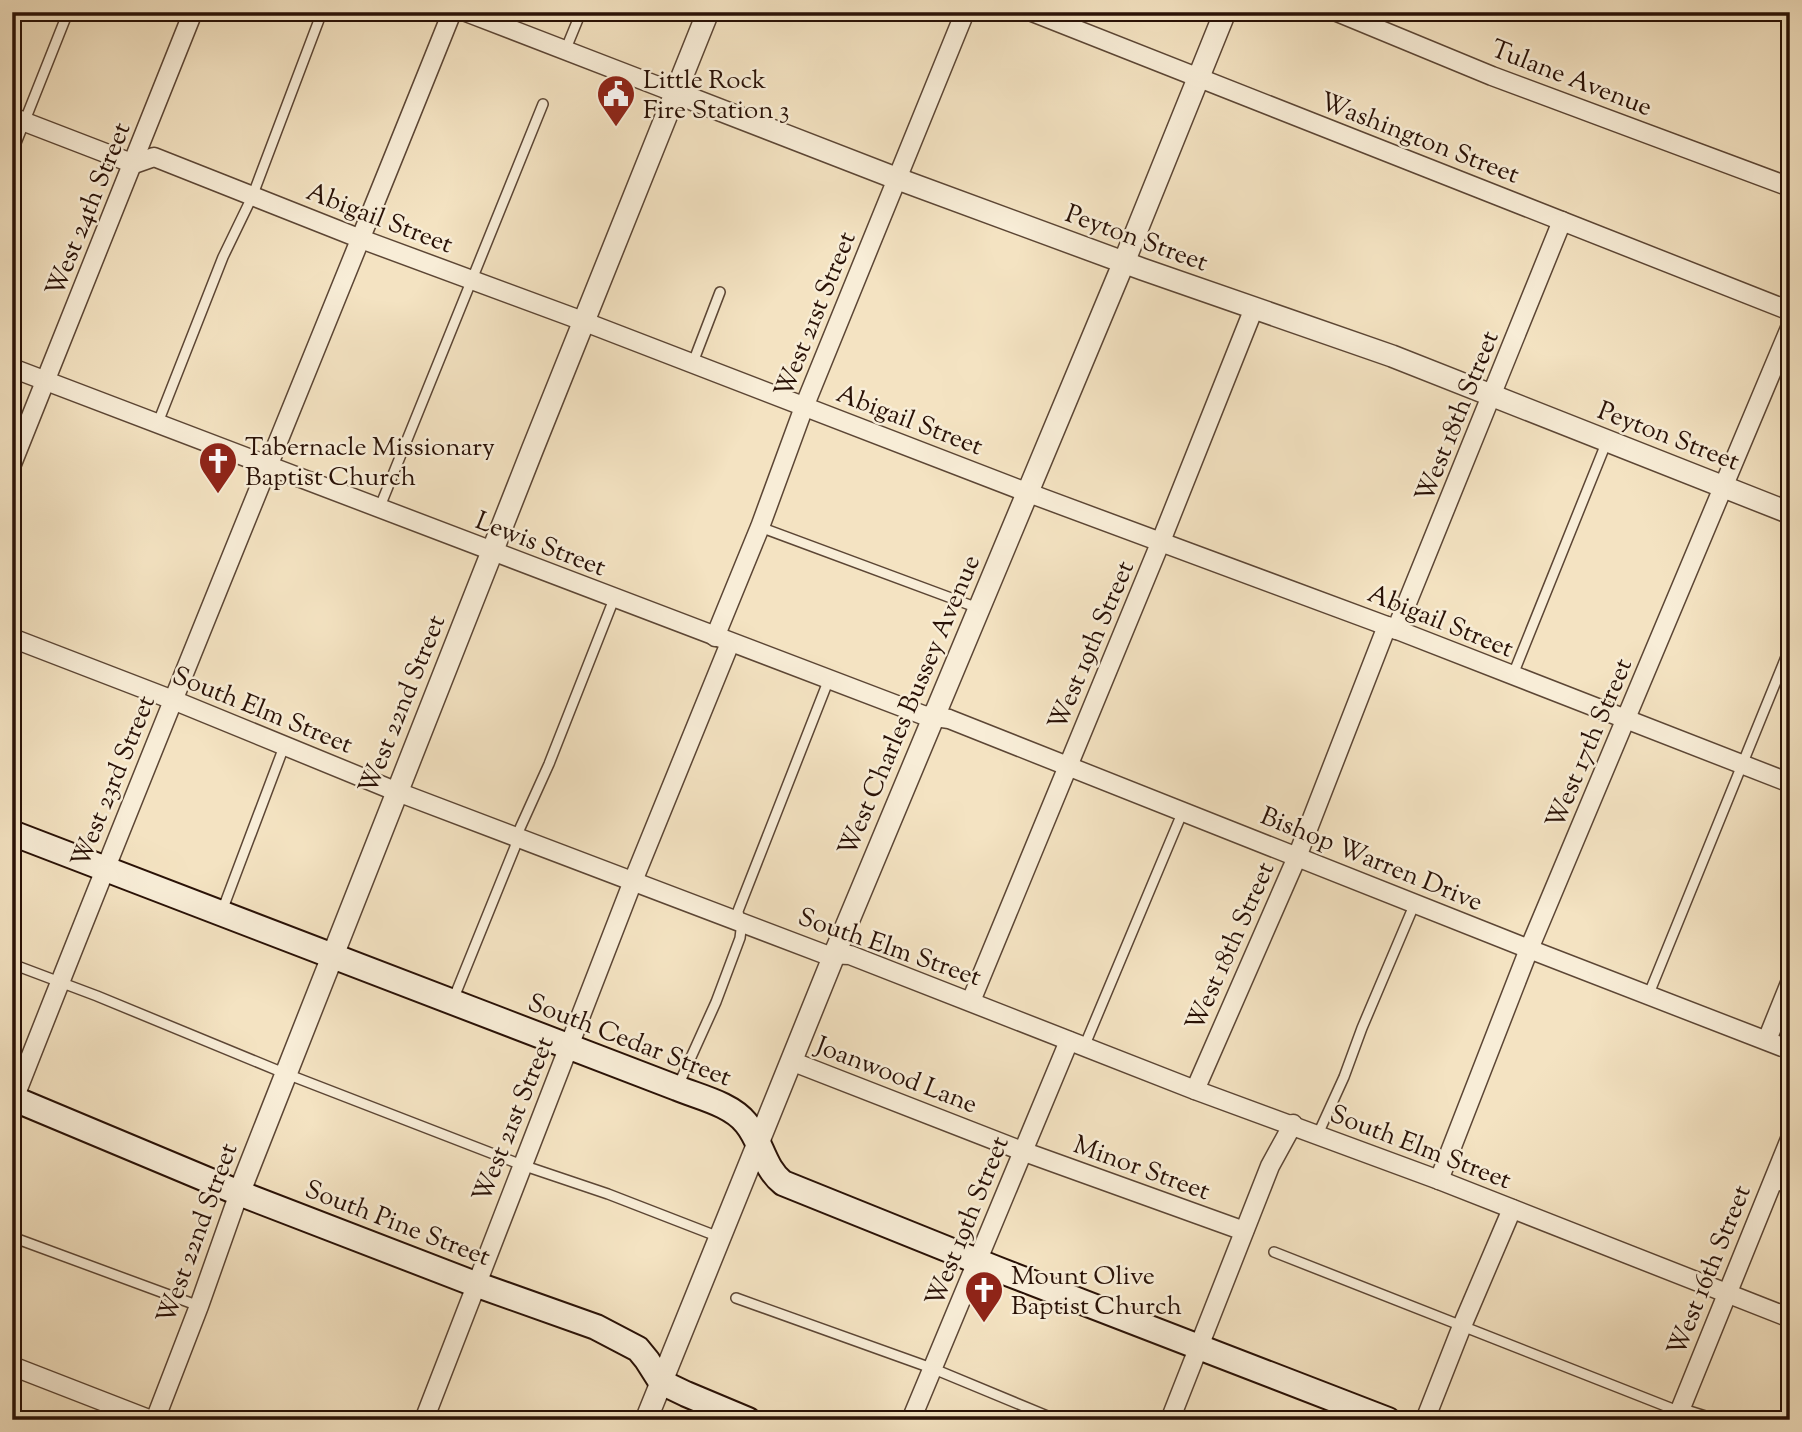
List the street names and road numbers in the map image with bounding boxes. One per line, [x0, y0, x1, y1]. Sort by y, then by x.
street label: Tulane Avenue [1485, 32, 1657, 127]
street label: Washington Street [1314, 84, 1524, 194]
street label: West 24th Street [38, 117, 141, 303]
street label: Abigail Street [300, 174, 458, 264]
street label: Peyton Street [1060, 196, 1213, 282]
street label: West 21st Street [766, 226, 866, 403]
street label: West 18th Street [1407, 326, 1510, 508]
street label: Abigail Street [830, 376, 988, 466]
street label: Peyton Street [1592, 393, 1745, 481]
street label: Lewis Street [469, 503, 611, 587]
street label: West Charles Bussey Avenue [830, 549, 991, 862]
street label: West 19th Street [1040, 555, 1145, 737]
street label: Abigail Street [1362, 576, 1519, 668]
street label: West 22nd Street [351, 610, 456, 800]
street label: West 17th Street [1538, 653, 1643, 835]
street label: South Elm Street [166, 658, 358, 764]
street label: West 23rd Street [63, 690, 166, 874]
street label: Bishop Warren Drive [1254, 799, 1488, 922]
street label: West 18th Street [1177, 856, 1285, 1038]
street label: South Elm Street [793, 900, 986, 997]
street label: South Cedar Street [522, 985, 736, 1097]
street label: Joanwood Lane [808, 1028, 982, 1124]
street label: West 21st Street [464, 1031, 564, 1208]
street label: South Elm Street [1324, 1097, 1516, 1200]
street label: Minor Street [1068, 1128, 1215, 1211]
street label: West 19th Street [917, 1131, 1019, 1313]
street label: West 22nd Street [148, 1138, 248, 1329]
street label: South Pine Street [299, 1172, 495, 1277]
street label: West 16th Street [1659, 1180, 1762, 1362]

